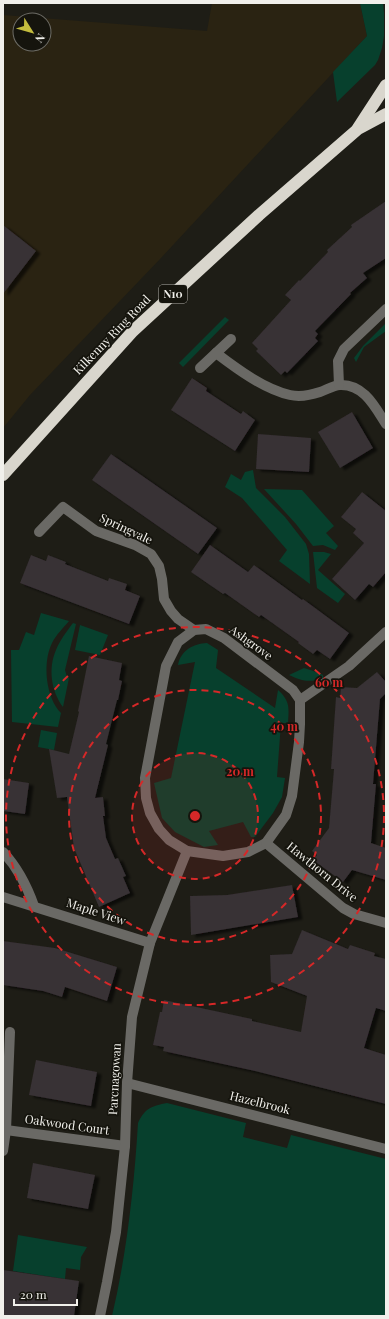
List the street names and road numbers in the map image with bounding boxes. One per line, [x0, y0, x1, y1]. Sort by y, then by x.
road number: N10 [159, 285, 187, 303]
street label: Kilkenny Ring Road [69, 291, 154, 378]
street label: Springvale [97, 509, 156, 547]
street label: Ashgrove [226, 621, 276, 663]
street label: Hawthorn Drive [284, 838, 361, 905]
street label: Maple View [65, 894, 129, 928]
street label: Parcnagowan [104, 1043, 124, 1115]
street label: Hazelbrook [228, 1087, 292, 1117]
street label: Oakwood Court [24, 1110, 111, 1138]

